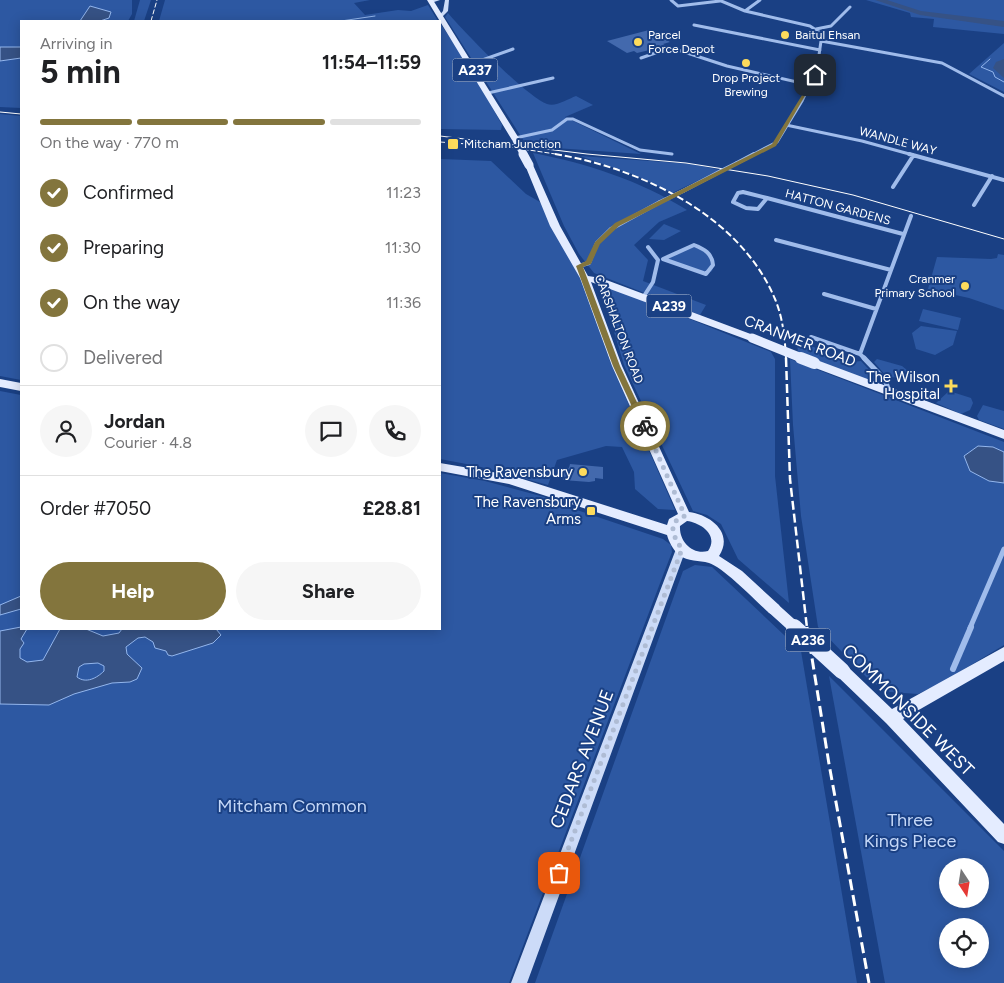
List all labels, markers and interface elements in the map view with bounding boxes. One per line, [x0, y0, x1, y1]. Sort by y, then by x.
place label: Parcel Force Depot [648, 28, 715, 56]
place label: Baitul Ehsan [795, 28, 861, 42]
marker: Baitul Ehsan [779, 29, 791, 41]
text: Arriving in [40, 34, 112, 53]
marker: Parcel Force Depot [632, 36, 644, 48]
text: 11:54–11:59 [322, 51, 421, 74]
text: 5 min [40, 53, 121, 91]
pin [794, 54, 836, 96]
marker: Drop Project Brewing [740, 57, 752, 69]
road number: A237 [452, 58, 498, 82]
icon: home [801, 61, 829, 89]
place label: Drop Project Brewing [712, 71, 780, 99]
street label: WANDLE WAY [858, 124, 939, 158]
text: On the way · 770 m [40, 133, 179, 152]
marker: Mitcham Junction [446, 137, 460, 151]
place label: Mitcham Junction [464, 137, 561, 151]
icon: check [40, 179, 68, 207]
text: Confirmed [83, 181, 174, 204]
text: 11:23 [386, 183, 421, 202]
street label: HATTON GARDENS [784, 186, 892, 228]
icon: check [40, 234, 68, 262]
text: Preparing [83, 236, 164, 259]
text: 11:30 [385, 238, 421, 257]
place label: Cranmer Primary School [874, 272, 955, 300]
street label: CARSHALTON ROAD [592, 273, 646, 385]
marker: Cranmer Primary School [959, 280, 971, 292]
icon: check [40, 289, 68, 317]
text: On the way [83, 291, 180, 314]
text: 11:36 [386, 293, 421, 312]
road number: A239 [646, 294, 692, 318]
street label: CRANMER ROAD [742, 311, 858, 371]
text: Delivered [83, 346, 163, 369]
place label: The Wilson Hospital [866, 368, 940, 403]
marker: The Wilson Hospital [944, 379, 958, 393]
courier [620, 401, 670, 451]
button: person [40, 405, 92, 457]
button: chat [305, 405, 357, 457]
button: phone [369, 405, 421, 457]
text: Jordan [104, 410, 165, 433]
icon: bike [631, 412, 659, 440]
text: Courier · 4.8 [104, 433, 192, 452]
place label: The Ravensbury [466, 463, 573, 481]
marker: The Ravensbury [577, 466, 589, 478]
place label: The Ravensbury Arms [474, 493, 581, 528]
text: Order #7050 [40, 497, 151, 520]
text: £28.81 [363, 497, 421, 520]
marker: The Ravensbury Arms [585, 505, 597, 517]
button: Help [40, 562, 226, 620]
button: Share [236, 562, 421, 620]
road number: A236 [786, 628, 830, 652]
street label: COMMONSIDE WEST [837, 639, 979, 781]
street label: CEDARS AVENUE [545, 687, 619, 831]
park label: Mitcham Common [217, 795, 367, 817]
park label: Three Kings Piece [864, 809, 956, 852]
pin [538, 852, 580, 894]
north arrow [939, 858, 989, 908]
map controls [939, 858, 989, 968]
icon: bag [545, 859, 573, 887]
button: locate [939, 918, 989, 968]

